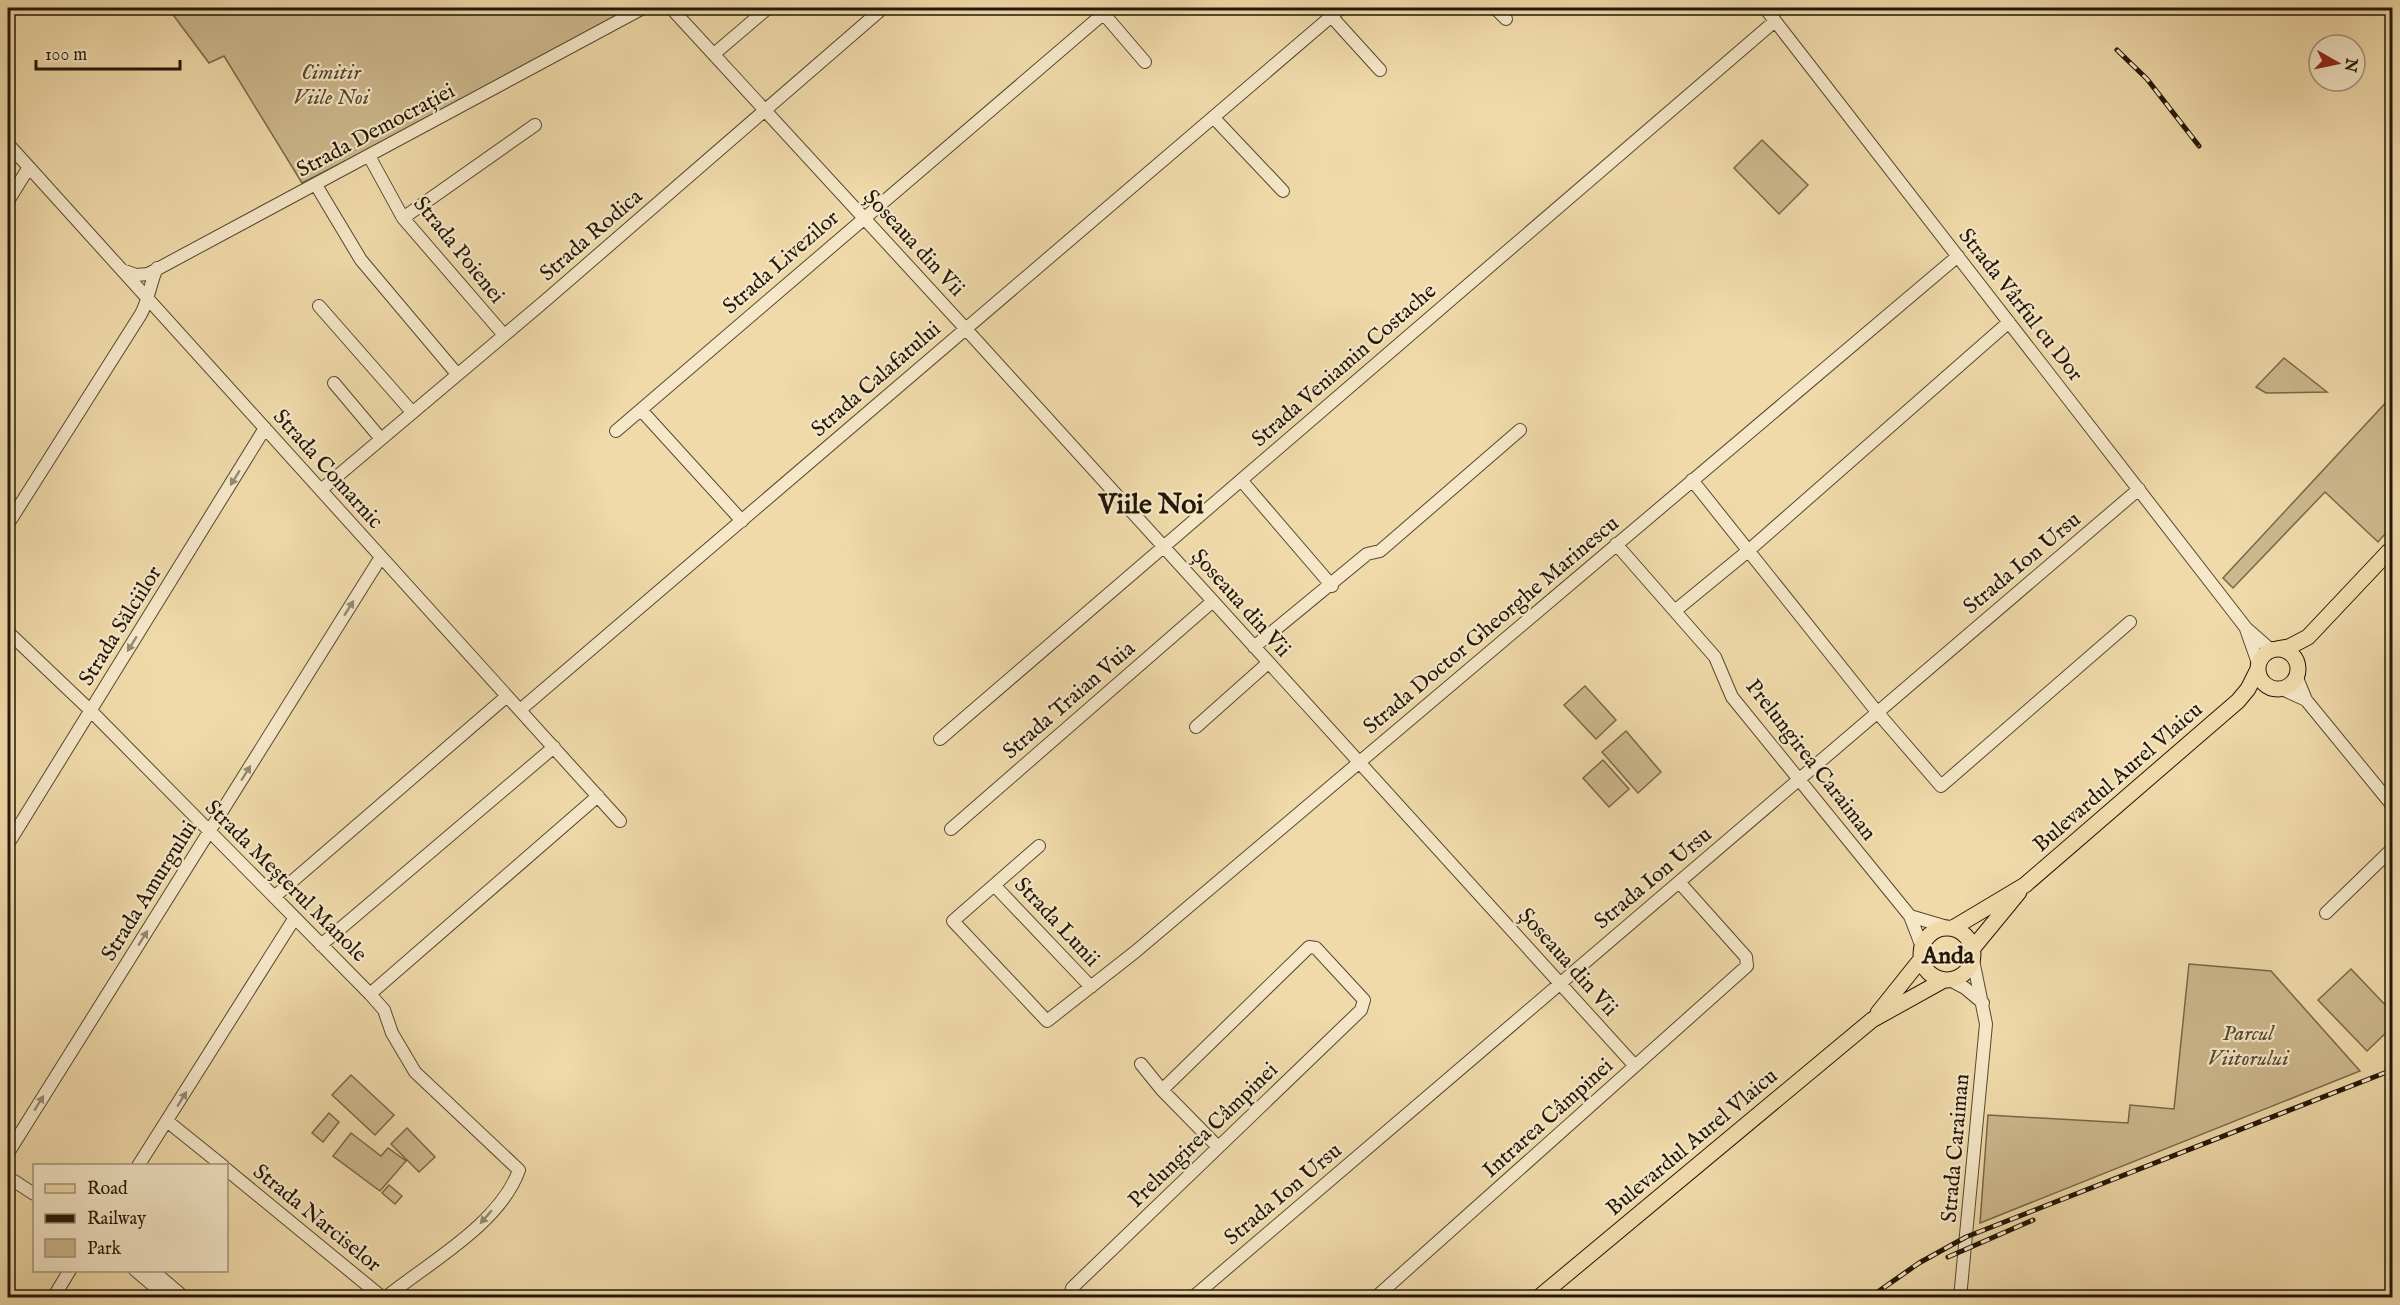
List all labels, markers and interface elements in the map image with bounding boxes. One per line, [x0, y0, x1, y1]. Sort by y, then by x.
scale bar [36, 33, 180, 71]
north arrow [2307, 33, 2367, 93]
text: 100 m [45, 44, 87, 67]
text: N [2339, 56, 2361, 74]
park label: Cimitir Viile Noi [293, 59, 371, 112]
street label: Strada Democrației [292, 77, 460, 184]
street label: Strada Rodica [534, 183, 649, 288]
street label: Șoseaua din Vii [857, 184, 970, 303]
street label: Strada Poienei [407, 191, 510, 310]
street label: Strada Livezilor [717, 204, 845, 321]
street label: Strada Vârful cu Dor [1952, 223, 2089, 388]
street label: Strada Veniamin Costache [1246, 278, 1443, 453]
street label: Strada Calafatului [806, 315, 947, 444]
street label: Strada Comarnic [266, 404, 389, 535]
one-way arrow [229, 470, 240, 486]
district label: Viile Noi [1097, 488, 1204, 523]
street label: Strada Ion Ursu [1958, 506, 2087, 621]
street label: Strada Doctor Gheorghe Marinescu [1358, 510, 1625, 741]
street label: Șoseaua din Vii [1184, 543, 1297, 664]
street label: Strada Sălciilor [73, 561, 169, 691]
one-way arrow [344, 600, 355, 616]
street label: Strada Traian Vuia [997, 635, 1142, 766]
one-way arrow [127, 636, 138, 652]
street label: Prelungirea Caraiman [1739, 674, 1882, 847]
street label: Bulevardul Aurel Vlaicu [2028, 696, 2209, 859]
one-way arrow [241, 765, 252, 781]
street label: Strada Meșterul Manole [198, 794, 373, 969]
street label: Strada Amurgului [95, 816, 204, 966]
street label: Strada Ion Ursu [1589, 821, 1718, 936]
street label: Strada Lunii [1008, 871, 1105, 973]
street label: Șoseaua din Vii [1511, 902, 1624, 1023]
one-way arrow [137, 930, 148, 947]
district label: Anda [1921, 941, 1975, 972]
park label: Parcul Viitorului [2207, 1020, 2290, 1073]
street label: Intrarea Câmpinei [1477, 1052, 1620, 1185]
street label: Prelungirea Câmpinei [1122, 1057, 1284, 1214]
street label: Bulevardul Aurel Vlaicu [1601, 1062, 1784, 1223]
street label: Strada Caraiman [1936, 1072, 1976, 1224]
one-way arrow [176, 1091, 187, 1107]
one-way arrow [33, 1095, 44, 1111]
street label: Strada Ion Ursu [1219, 1137, 1348, 1252]
street label: Strada Narciselor [247, 1158, 387, 1279]
legend [33, 1164, 228, 1272]
text: Road [87, 1178, 128, 1201]
text: Railway [87, 1208, 146, 1231]
one-way arrow [480, 1209, 493, 1224]
text: Park [87, 1238, 122, 1261]

